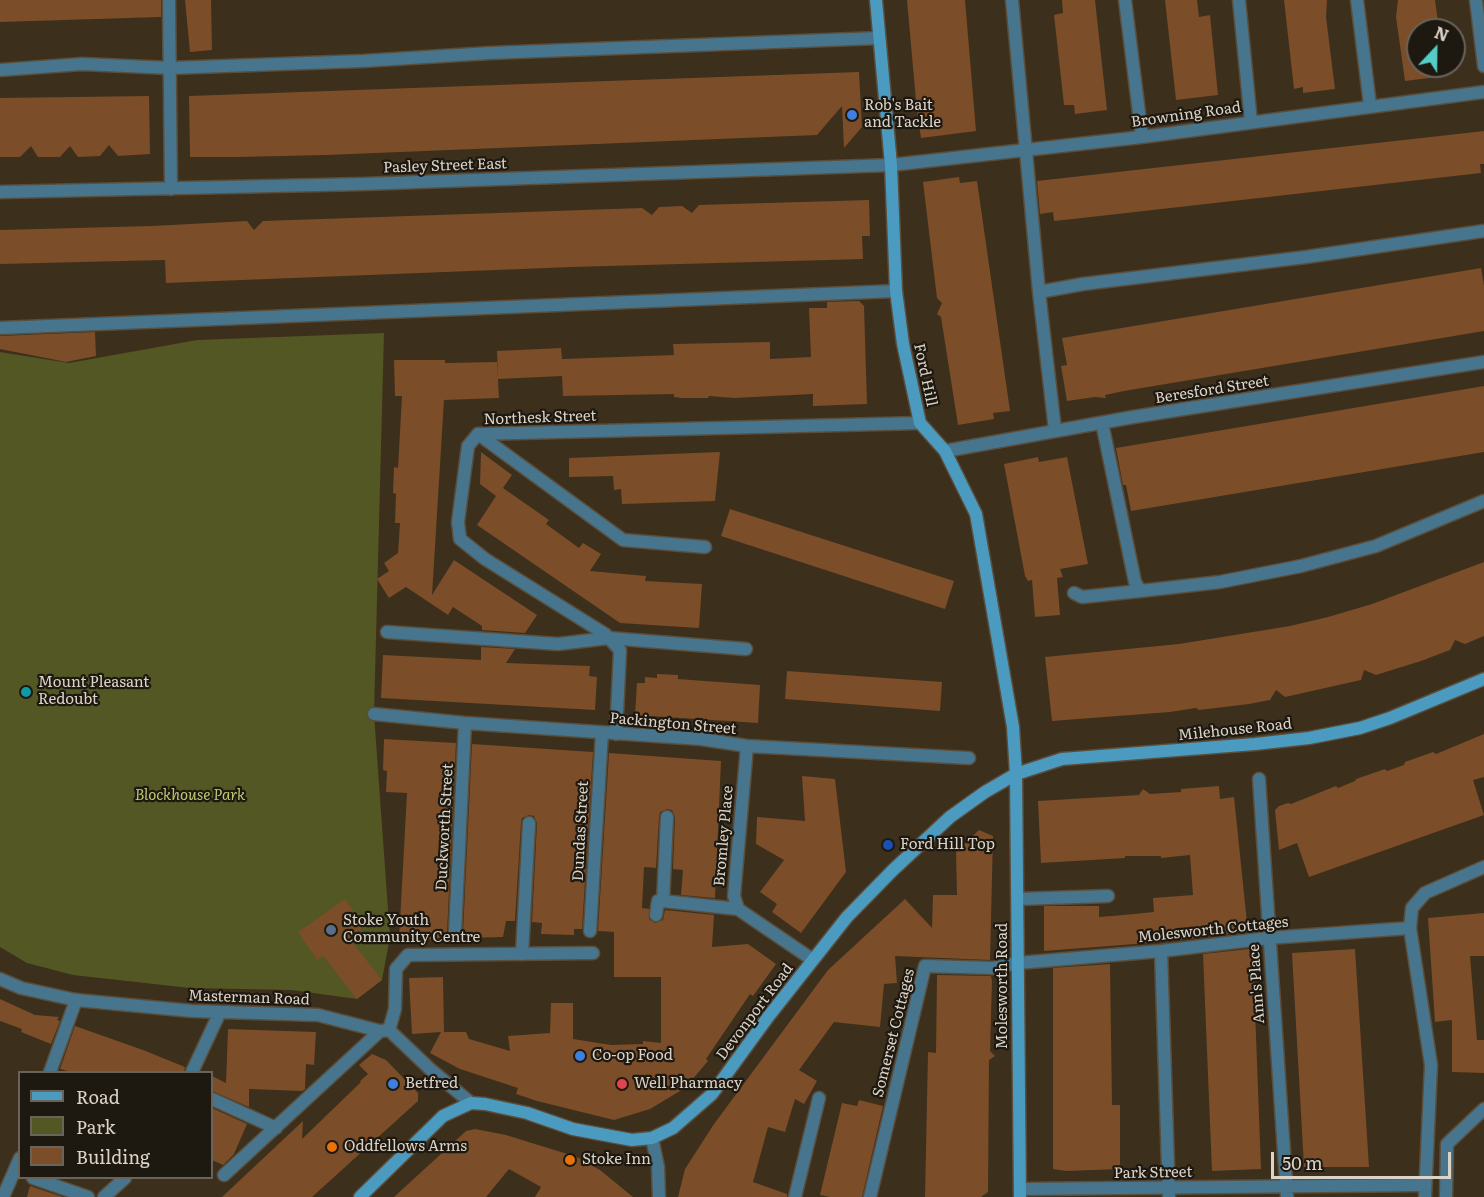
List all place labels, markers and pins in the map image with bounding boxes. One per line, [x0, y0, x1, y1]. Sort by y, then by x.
place label: Rob's Bait and Tackle [864, 97, 941, 132]
marker: Rob's Bait and Tackle [845, 108, 859, 122]
place label: Mount Pleasant Redoubt [38, 674, 149, 709]
marker: Mount Pleasant Redoubt [19, 685, 33, 699]
place label: Ford Hill Top [900, 836, 995, 854]
marker: Ford Hill Top [881, 838, 895, 852]
place label: Stoke Youth Community Centre [343, 912, 480, 947]
marker: Stoke Youth Community Centre [324, 923, 338, 937]
place label: Co-op Food [592, 1047, 673, 1065]
marker: Co-op Food [573, 1049, 587, 1063]
place label: Betfred [405, 1075, 458, 1093]
place label: Well Pharmacy [634, 1075, 742, 1093]
marker: Betfred [386, 1077, 400, 1091]
marker: Well Pharmacy [615, 1077, 629, 1091]
place label: Oddfellows Arms [344, 1138, 467, 1156]
marker: Oddfellows Arms [325, 1140, 339, 1154]
place label: Stoke Inn [582, 1151, 651, 1169]
marker: Stoke Inn [563, 1153, 577, 1167]

